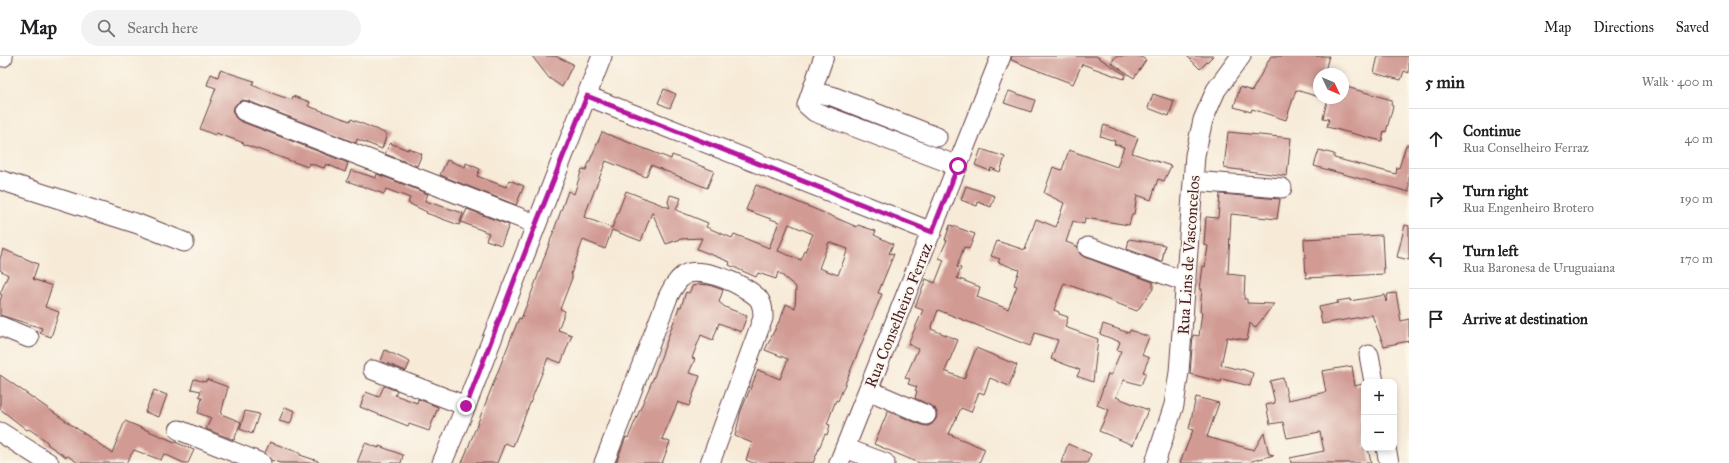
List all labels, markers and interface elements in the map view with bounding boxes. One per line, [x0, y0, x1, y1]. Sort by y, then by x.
search box [81, 10, 361, 46]
text: Map [20, 16, 57, 39]
icon: search [95, 17, 117, 39]
text: Search here [127, 19, 198, 37]
text: Map [1544, 19, 1571, 36]
text: Directions [1593, 19, 1654, 36]
text: Saved [1676, 19, 1709, 36]
north arrow [1313, 68, 1349, 104]
text: 5 min [1425, 72, 1465, 93]
text: Walk · 400 m [1642, 74, 1713, 90]
text: Continue [1463, 122, 1521, 140]
icon: ahead [1425, 128, 1447, 150]
text: 40 m [1684, 131, 1713, 147]
text: Rua Conselheiro Ferraz [1463, 140, 1589, 156]
route start [949, 157, 967, 175]
street label: Rua Lins de Vasconcelos [1173, 174, 1204, 335]
text: Turn right [1463, 182, 1528, 200]
icon: right [1425, 188, 1447, 210]
text: 190 m [1680, 191, 1713, 207]
text: Rua Engenheiro Brotero [1463, 200, 1594, 216]
street label: Rua Conselheiro Ferraz [861, 239, 936, 391]
text: Turn left [1463, 242, 1519, 260]
icon: left [1425, 248, 1447, 270]
text: 170 m [1680, 251, 1713, 267]
text: Rua Baronesa de Uruguaiana [1463, 260, 1615, 276]
icon: arrive [1425, 308, 1447, 330]
text: Arrive at destination [1463, 310, 1588, 328]
map controls [1361, 379, 1397, 451]
button: + [1361, 379, 1397, 415]
route end [457, 397, 475, 415]
button: − [1361, 415, 1397, 451]

